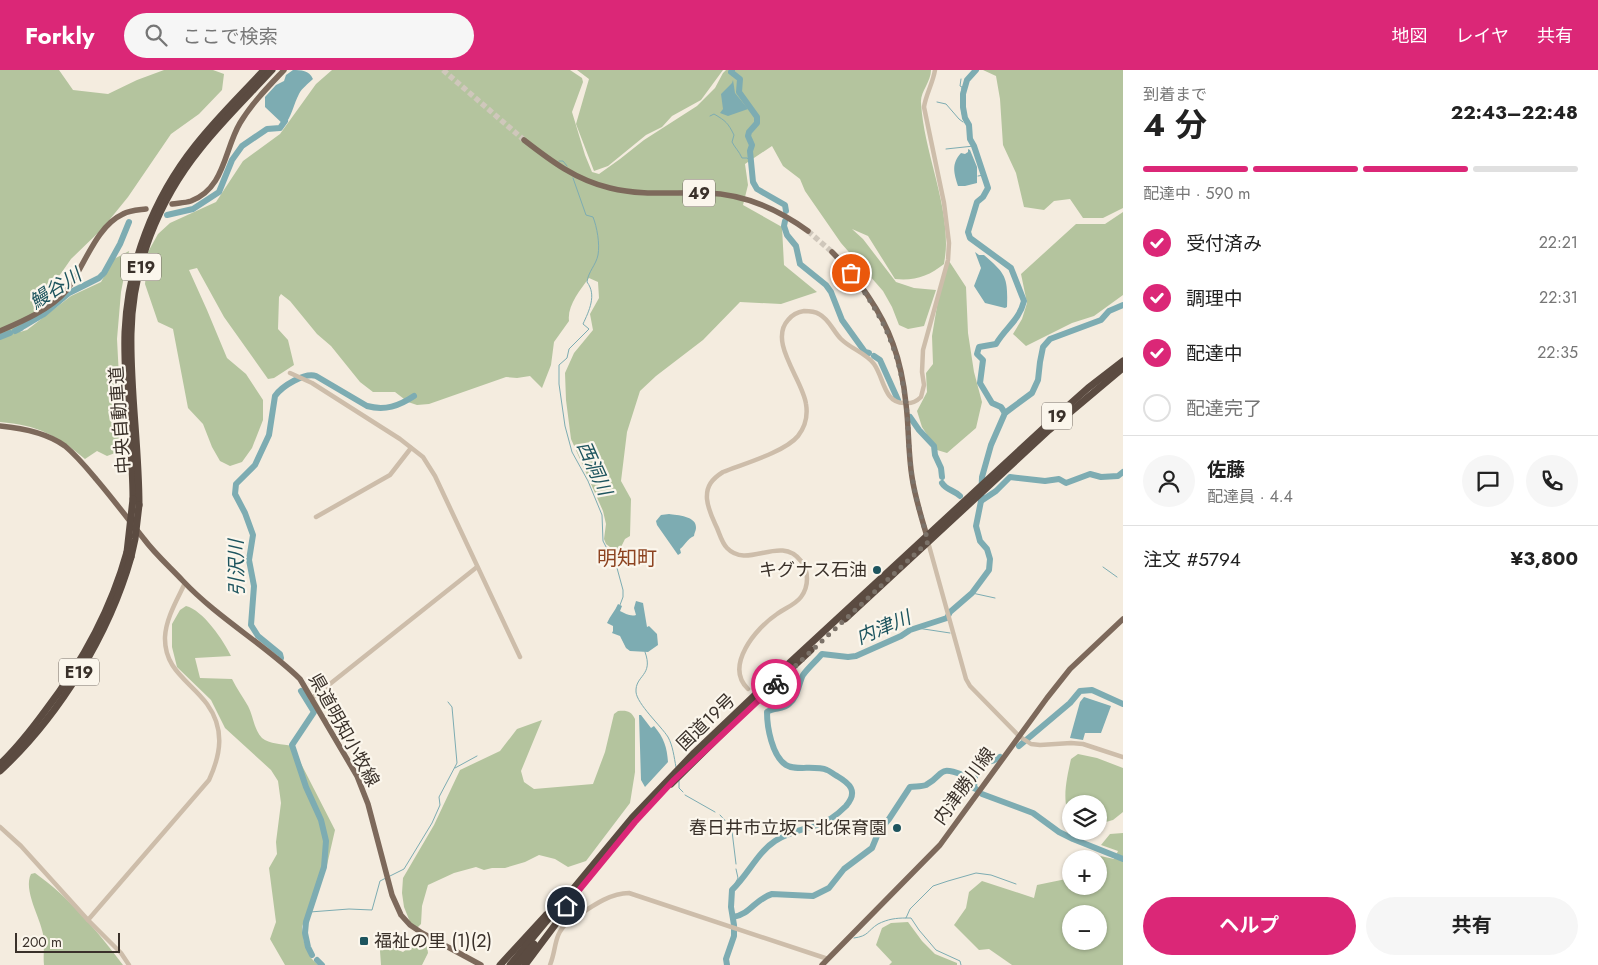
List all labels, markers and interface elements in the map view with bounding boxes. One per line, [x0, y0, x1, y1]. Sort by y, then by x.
search box [124, 13, 474, 58]
text: Forkly [25, 18, 94, 53]
icon: search [142, 21, 170, 49]
text: ここで検索 [182, 23, 277, 50]
text: 地図 [1392, 23, 1428, 49]
text: レイヤ [1456, 23, 1509, 49]
text: 共有 [1537, 23, 1573, 49]
text: 到着まで [1143, 83, 1207, 106]
text: 22:43–22:48 [1451, 99, 1578, 126]
text: 4 分 [1143, 102, 1207, 148]
road number: 49 [683, 180, 715, 206]
text: 配達中 · 590 m [1143, 182, 1251, 205]
icon: check [1143, 229, 1171, 257]
text: 受付済み [1186, 230, 1262, 257]
text: 22:21 [1539, 231, 1578, 254]
pin [830, 252, 872, 294]
road number: E19 [121, 253, 161, 280]
icon: bag [837, 259, 865, 287]
water label: 鰻谷川 [24, 260, 88, 315]
icon: check [1143, 284, 1171, 312]
text: 調理中 [1186, 285, 1243, 312]
text: 22:31 [1539, 286, 1578, 309]
icon: check [1143, 339, 1171, 367]
text: 配達中 [1186, 340, 1243, 367]
text: 22:35 [1537, 341, 1578, 364]
street label: 中央自動車道 [103, 365, 137, 475]
text: 配達完了 [1186, 395, 1262, 422]
road number: 19 [1042, 402, 1072, 430]
water label: 西洞川 [571, 437, 619, 502]
button: person [1143, 455, 1195, 507]
button: chat [1462, 455, 1514, 507]
button: phone [1526, 455, 1578, 507]
text: 佐藤 [1207, 456, 1245, 483]
text: 配達員 · 4.4 [1207, 485, 1293, 508]
water label: 引沢川 [222, 537, 250, 597]
district label: 明知町 [597, 544, 657, 573]
text: ¥3,800 [1511, 545, 1578, 572]
text: 注文 #5794 [1143, 546, 1241, 573]
place label: キグナス石油 [759, 557, 867, 583]
marker: キグナス石油 [871, 564, 883, 576]
water label: 内津川 [852, 603, 917, 651]
road number: E19 [59, 658, 99, 686]
courier [751, 659, 801, 709]
street label: 県道明知小牧線 [302, 669, 386, 791]
icon: bike [762, 670, 790, 698]
street label: 国道19号 [671, 687, 741, 757]
street label: 内津勝川線 [927, 742, 1001, 830]
map controls [1062, 795, 1107, 950]
button: layers [1062, 795, 1107, 840]
place label: 春日井市立坂下北保育園 [689, 815, 887, 841]
marker: 春日井市立坂下北保育園 [891, 822, 903, 834]
button: + [1062, 850, 1107, 895]
pin [545, 885, 587, 927]
icon: home [552, 892, 580, 920]
button: ヘルプ [1143, 897, 1356, 955]
button: 共有 [1366, 897, 1578, 955]
button: − [1062, 905, 1107, 950]
place label: 福祉の里 (1)(2) [374, 928, 492, 954]
scale bar [15, 930, 120, 953]
text: 200 m [22, 932, 62, 952]
marker: 福祉の里 (1)(2) [358, 935, 370, 947]

